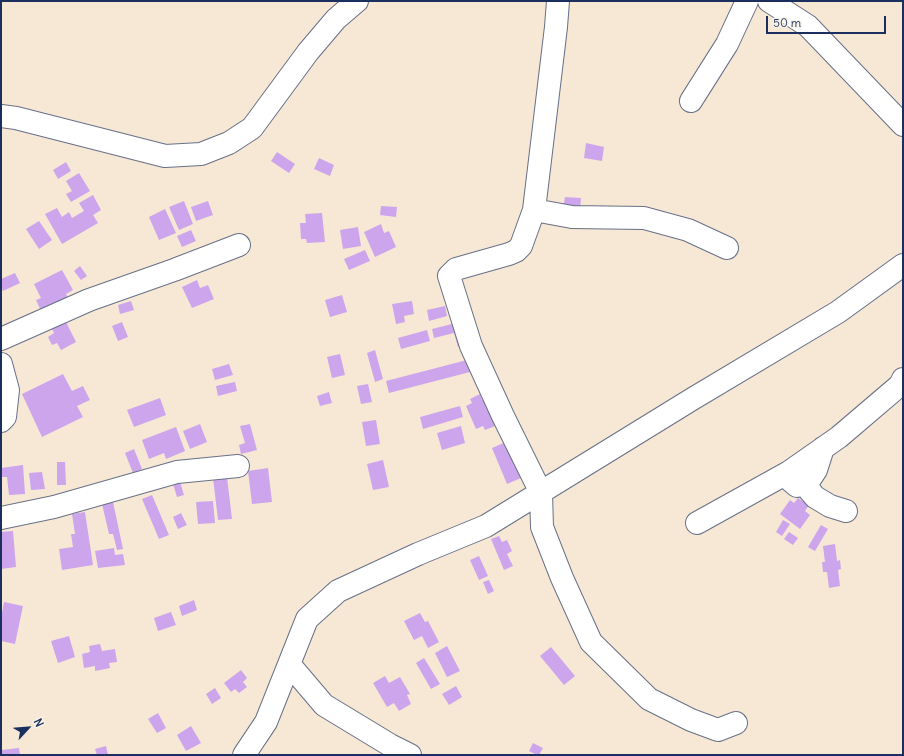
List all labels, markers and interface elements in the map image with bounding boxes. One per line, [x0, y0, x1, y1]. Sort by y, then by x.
scale bar [768, 8, 888, 34]
text: 50 m [773, 15, 801, 30]
north arrow [8, 708, 48, 748]
text: N [31, 716, 47, 729]

